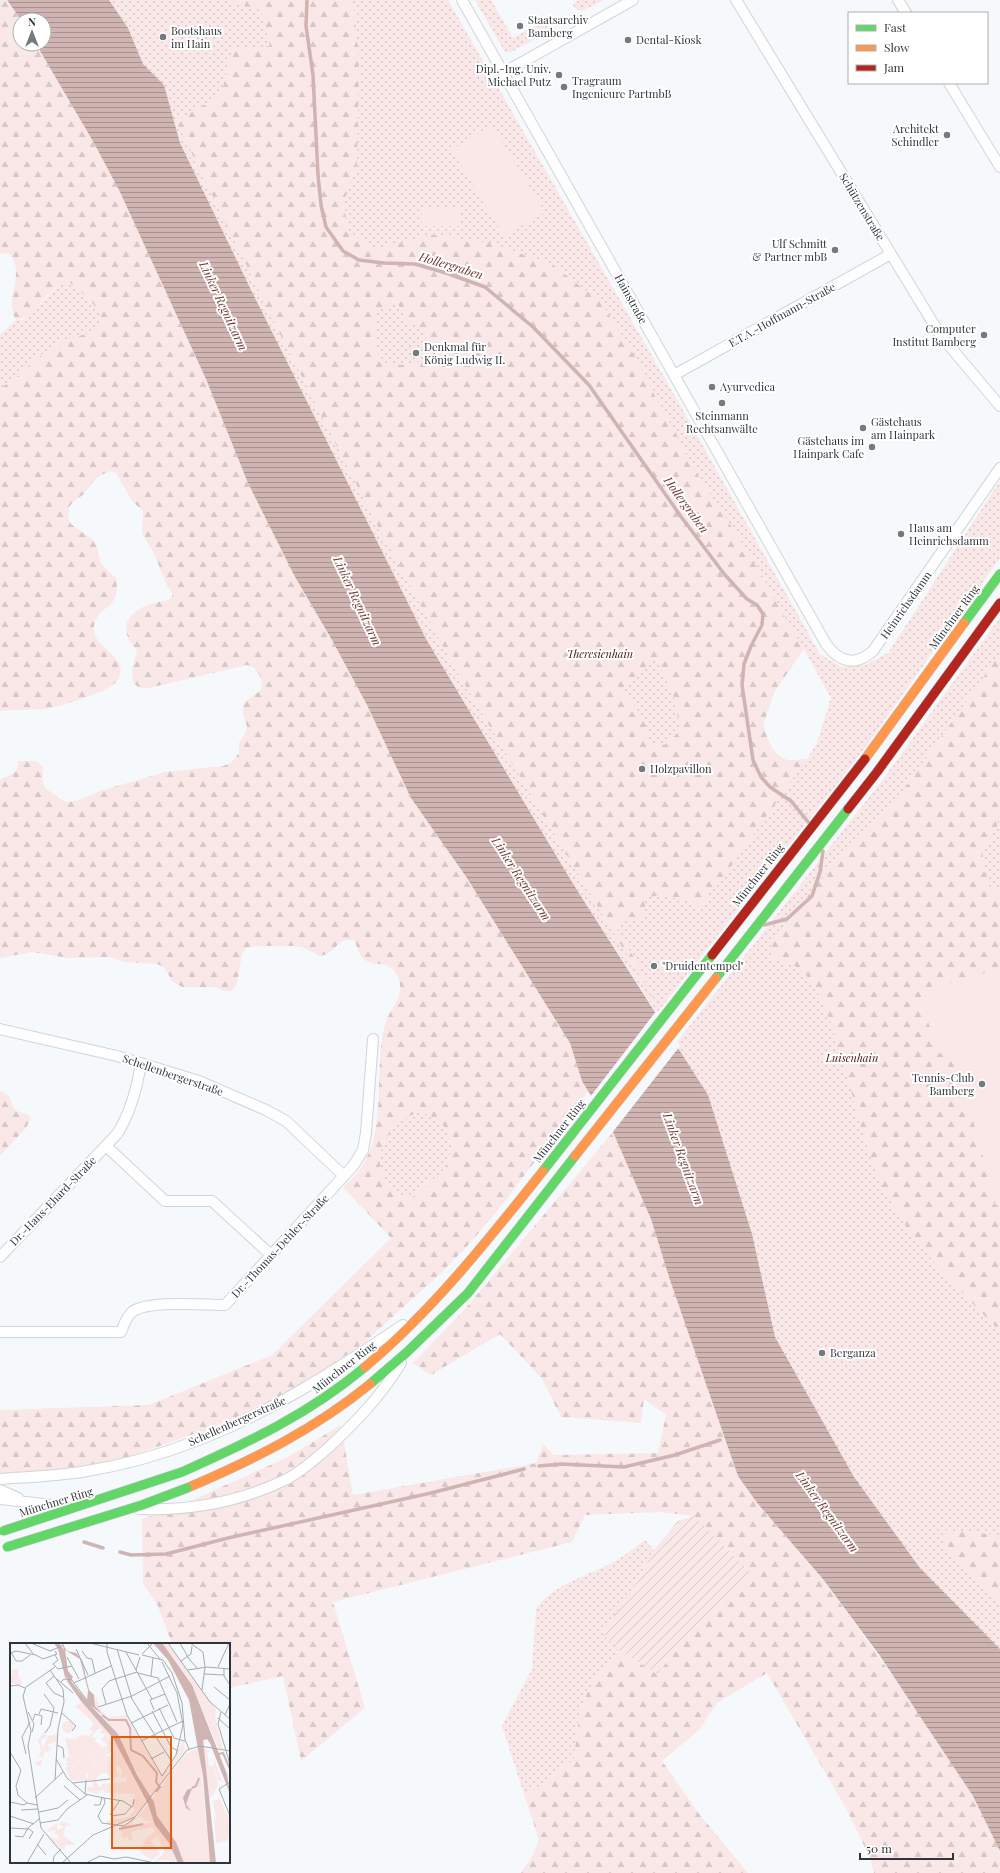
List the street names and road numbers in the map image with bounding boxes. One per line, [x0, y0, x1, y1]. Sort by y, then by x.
street label: Schützenstraße [836, 170, 889, 244]
street label: Hainstraße [612, 271, 651, 327]
street label: E.T.A.-Hoffmann-Straße [726, 279, 838, 350]
street label: Heinrichsdamm [877, 568, 935, 642]
street label: Münchner Ring [925, 581, 982, 652]
street label: Münchner Ring [728, 840, 787, 909]
street label: Schellenbergerstraße [121, 1050, 226, 1099]
street label: Münchner Ring [529, 1096, 588, 1165]
street label: Dr.-Hans-Ehard-Straße [6, 1152, 100, 1249]
street label: Dr.-Thomas-Dehler-Straße [228, 1190, 332, 1301]
street label: Münchner Ring [309, 1337, 379, 1396]
street label: Schellenbergerstraße [185, 1392, 288, 1449]
street label: Münchner Ring [17, 1483, 95, 1520]

